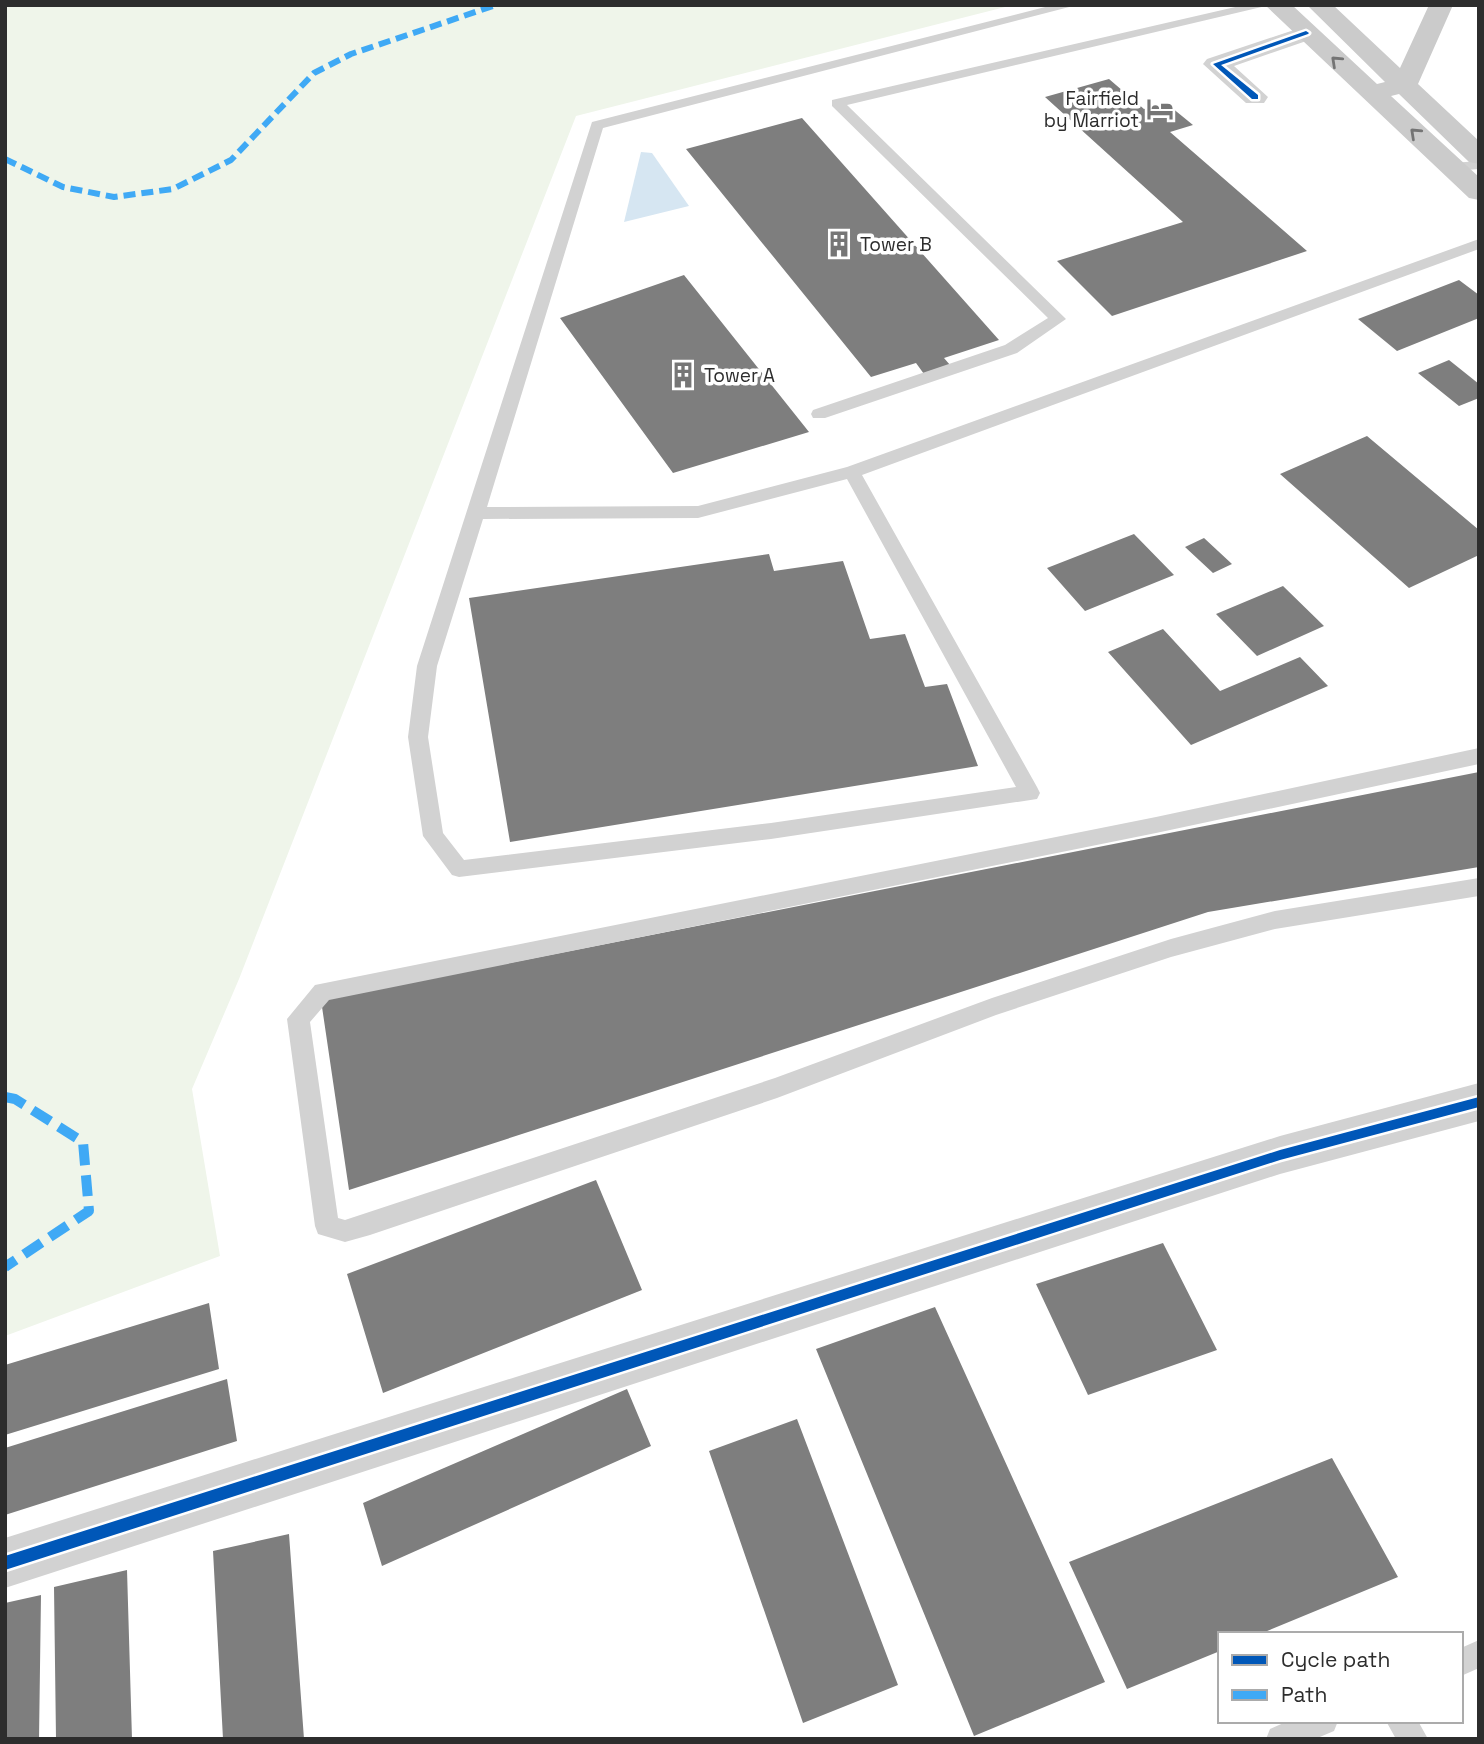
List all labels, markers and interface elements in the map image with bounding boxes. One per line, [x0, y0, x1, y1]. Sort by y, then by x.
one-way arrow [1331, 57, 1344, 69]
place label: Fairfield by Marriot [1044, 86, 1139, 133]
hotel icon: Fairfield by Marriot [1145, 94, 1175, 124]
one-way arrow [1410, 128, 1423, 141]
building icon: Tower B [824, 229, 854, 259]
place label: Tower B [860, 232, 932, 257]
building icon: Tower A [668, 360, 698, 390]
place label: Tower A [704, 363, 775, 388]
legend [1218, 1632, 1463, 1723]
text: Cycle path [1281, 1646, 1390, 1673]
text: Path [1281, 1681, 1327, 1708]

